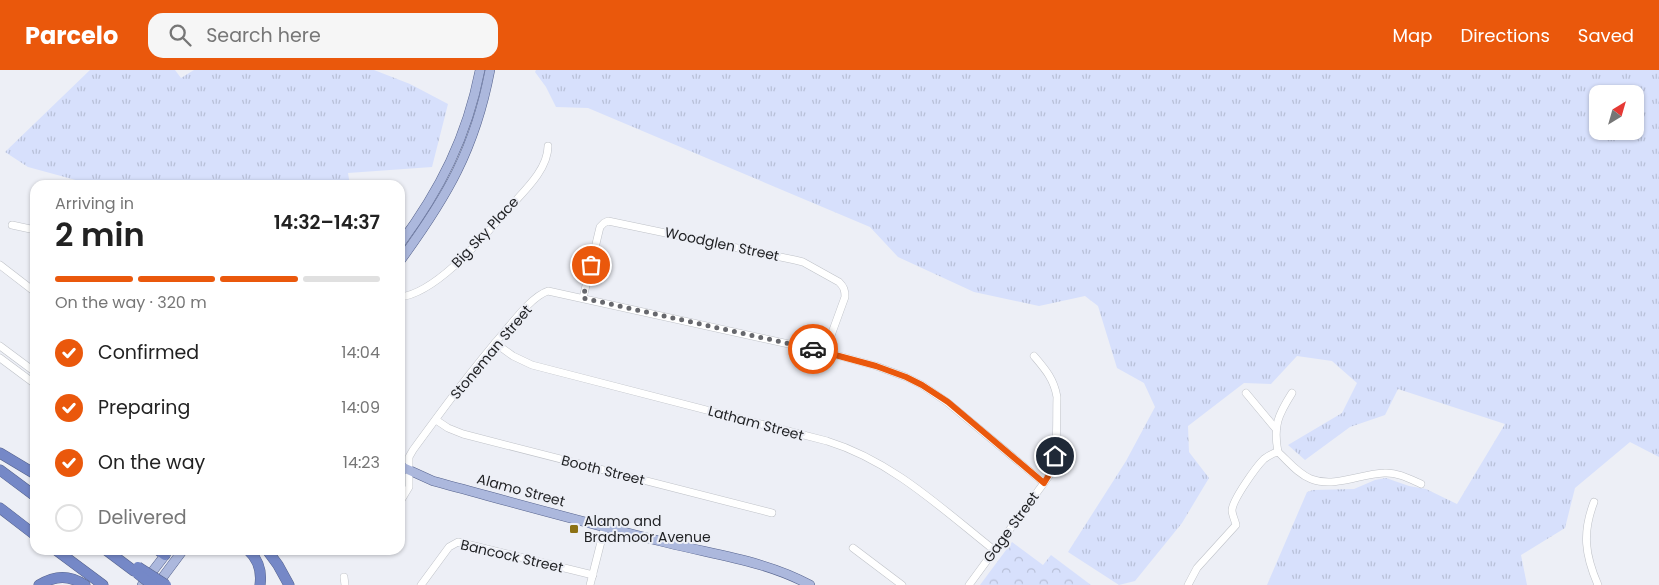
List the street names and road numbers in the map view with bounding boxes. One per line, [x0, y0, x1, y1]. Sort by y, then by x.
street label: Big Sky Place [447, 192, 523, 272]
street label: Woodglen Street [663, 222, 781, 266]
street label: Stoneman Street [446, 301, 536, 403]
street label: Latham Street [706, 401, 806, 445]
street label: Booth Street [559, 450, 647, 490]
street label: Alamo Street [475, 469, 567, 511]
street label: Gage Street [978, 487, 1044, 567]
street label: Bancock Street [459, 534, 565, 578]

